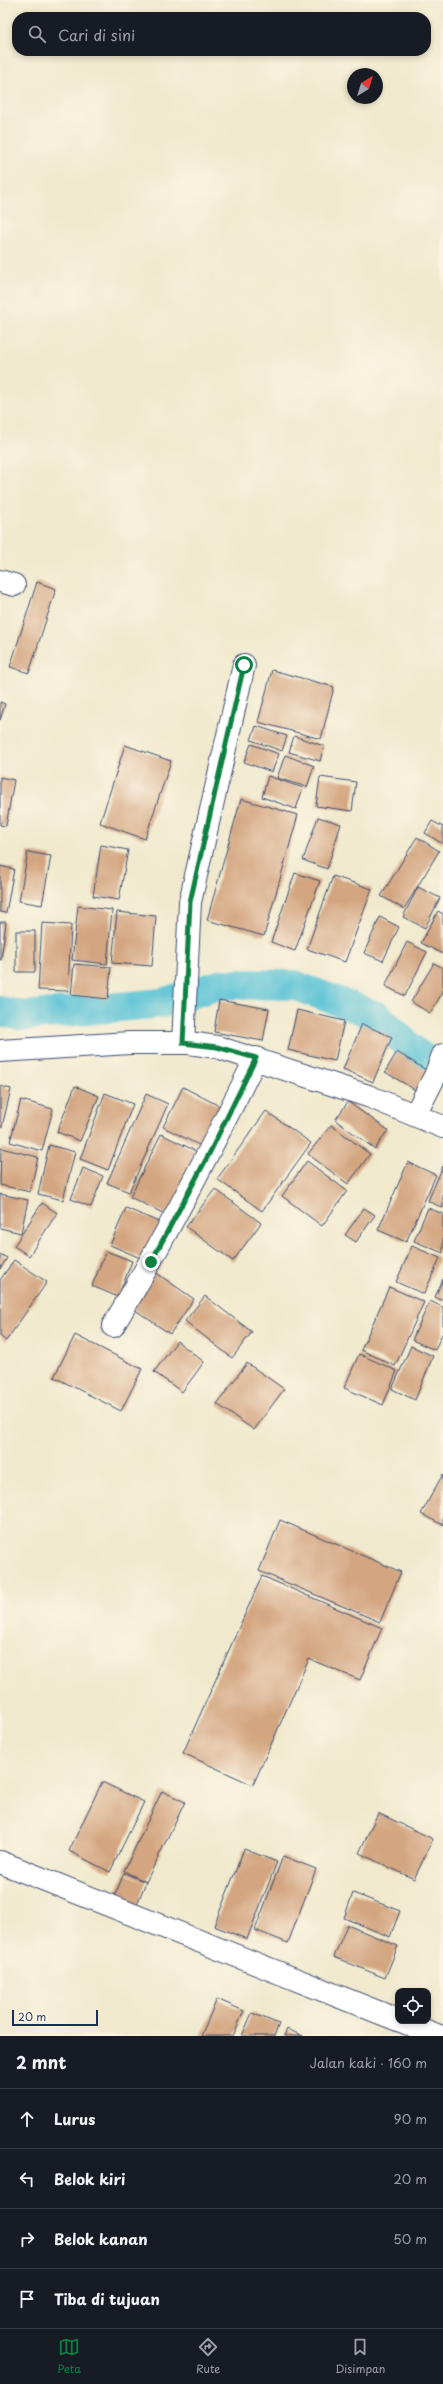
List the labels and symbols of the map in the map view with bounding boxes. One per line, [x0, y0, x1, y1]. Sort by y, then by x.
north arrow [347, 68, 383, 104]
route start [235, 656, 253, 674]
route end [142, 1253, 160, 1271]
scale bar [12, 2008, 98, 2027]

